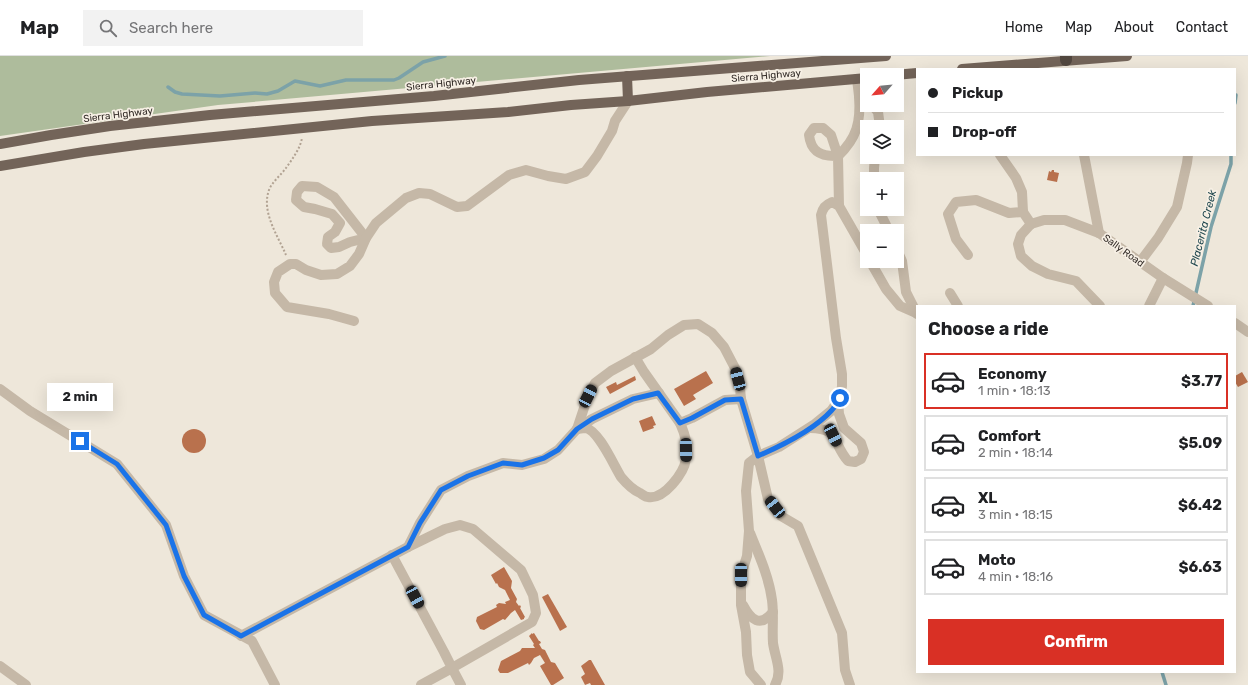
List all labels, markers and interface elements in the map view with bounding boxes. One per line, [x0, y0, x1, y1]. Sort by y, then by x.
search box [83, 10, 363, 46]
text: Map [20, 16, 59, 39]
icon: search [97, 17, 119, 39]
text: Search here [129, 19, 213, 37]
text: Home [1005, 19, 1043, 36]
text: Map [1065, 19, 1092, 36]
text: About [1114, 19, 1154, 36]
text: Contact [1176, 19, 1228, 36]
street label: Sierra Highway [731, 67, 802, 85]
north arrow [860, 68, 904, 112]
map controls [860, 68, 904, 268]
street label: Sierra Highway [406, 74, 477, 94]
text: Pickup [952, 84, 1003, 102]
street label: Sierra Highway [83, 105, 154, 125]
button: layers [860, 120, 904, 164]
text: Drop-off [952, 123, 1016, 141]
button: + [860, 172, 904, 216]
water label: Placerita Creek [1188, 188, 1219, 268]
button: − [860, 224, 904, 268]
street label: Sally Road [1100, 232, 1146, 270]
text: Choose a ride [928, 318, 1049, 340]
icon: car [930, 363, 966, 399]
text: Economy [978, 365, 1047, 383]
car [729, 366, 747, 392]
text: $3.77 [1181, 372, 1222, 390]
callout: 2 min [47, 383, 113, 411]
car [577, 383, 599, 409]
text: 1 min · 18:13 [978, 383, 1051, 398]
text: 2 min [62, 389, 98, 404]
route start [831, 389, 849, 407]
car [822, 422, 844, 448]
icon: car [930, 425, 966, 461]
text: Comfort [978, 427, 1041, 445]
route end [71, 432, 89, 450]
text: $5.09 [1178, 434, 1222, 452]
car [680, 438, 692, 462]
text: 2 min · 18:14 [978, 445, 1053, 460]
icon: car [930, 487, 966, 523]
text: XL [978, 489, 997, 507]
car [763, 494, 787, 520]
text: $6.42 [1178, 496, 1222, 514]
text: 3 min · 18:15 [978, 507, 1053, 522]
icon: car [930, 549, 966, 585]
text: Moto [978, 551, 1016, 569]
text: $6.63 [1178, 558, 1222, 576]
car [735, 563, 747, 587]
text: 4 min · 18:16 [978, 569, 1053, 584]
car [404, 584, 426, 610]
button: Confirm [928, 619, 1224, 665]

